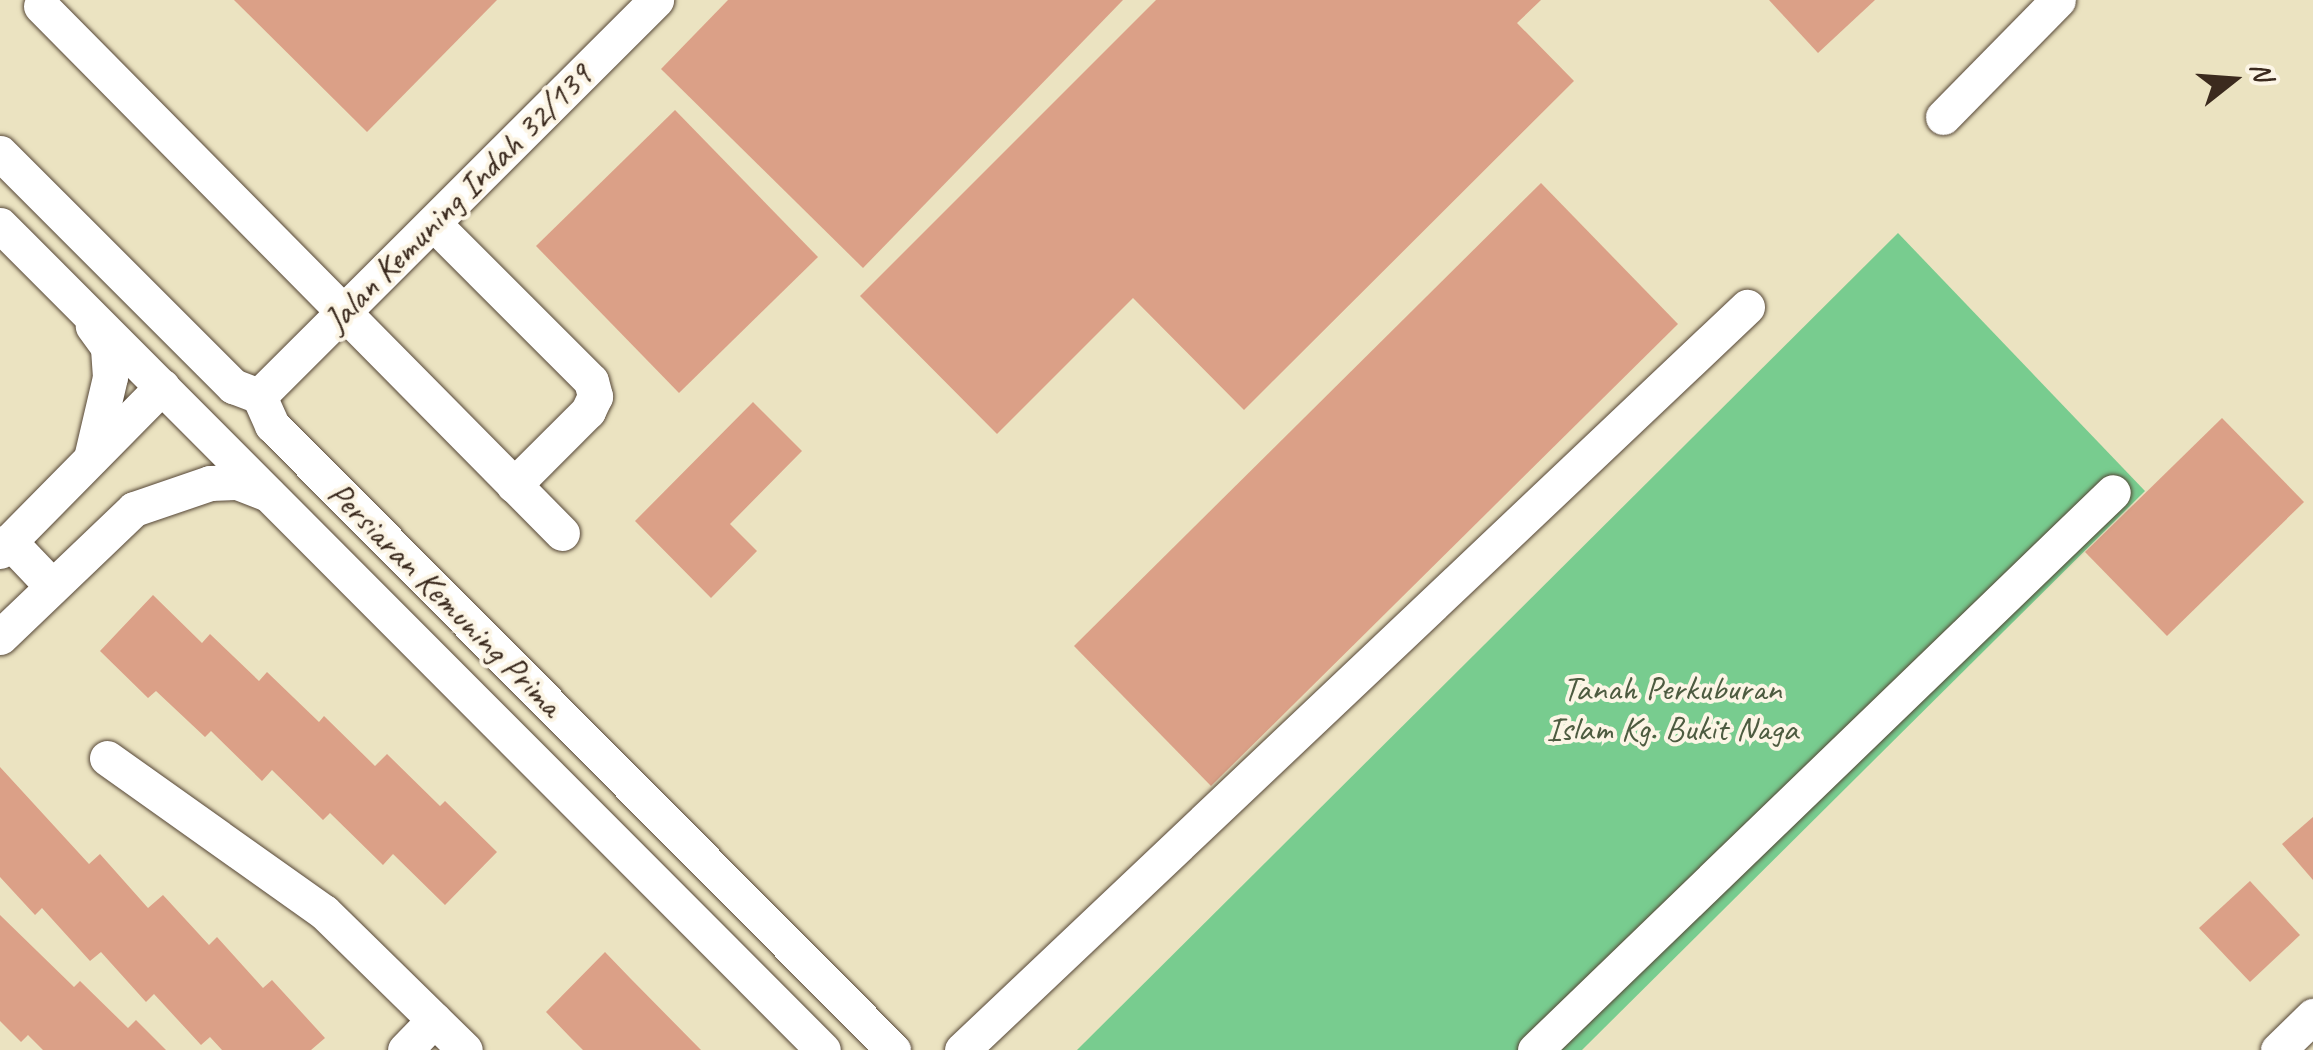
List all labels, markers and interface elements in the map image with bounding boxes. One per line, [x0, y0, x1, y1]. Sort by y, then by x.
north arrow [2183, 30, 2283, 130]
street label: Jalan Kemuning Indah 32/139 [315, 55, 601, 341]
text: N [2243, 58, 2281, 84]
street label: Persiaran Kemuning Prima [319, 473, 571, 725]
park label: Tanah Perkuburan Islam Kg. Bukit Naga [1546, 668, 1798, 750]

